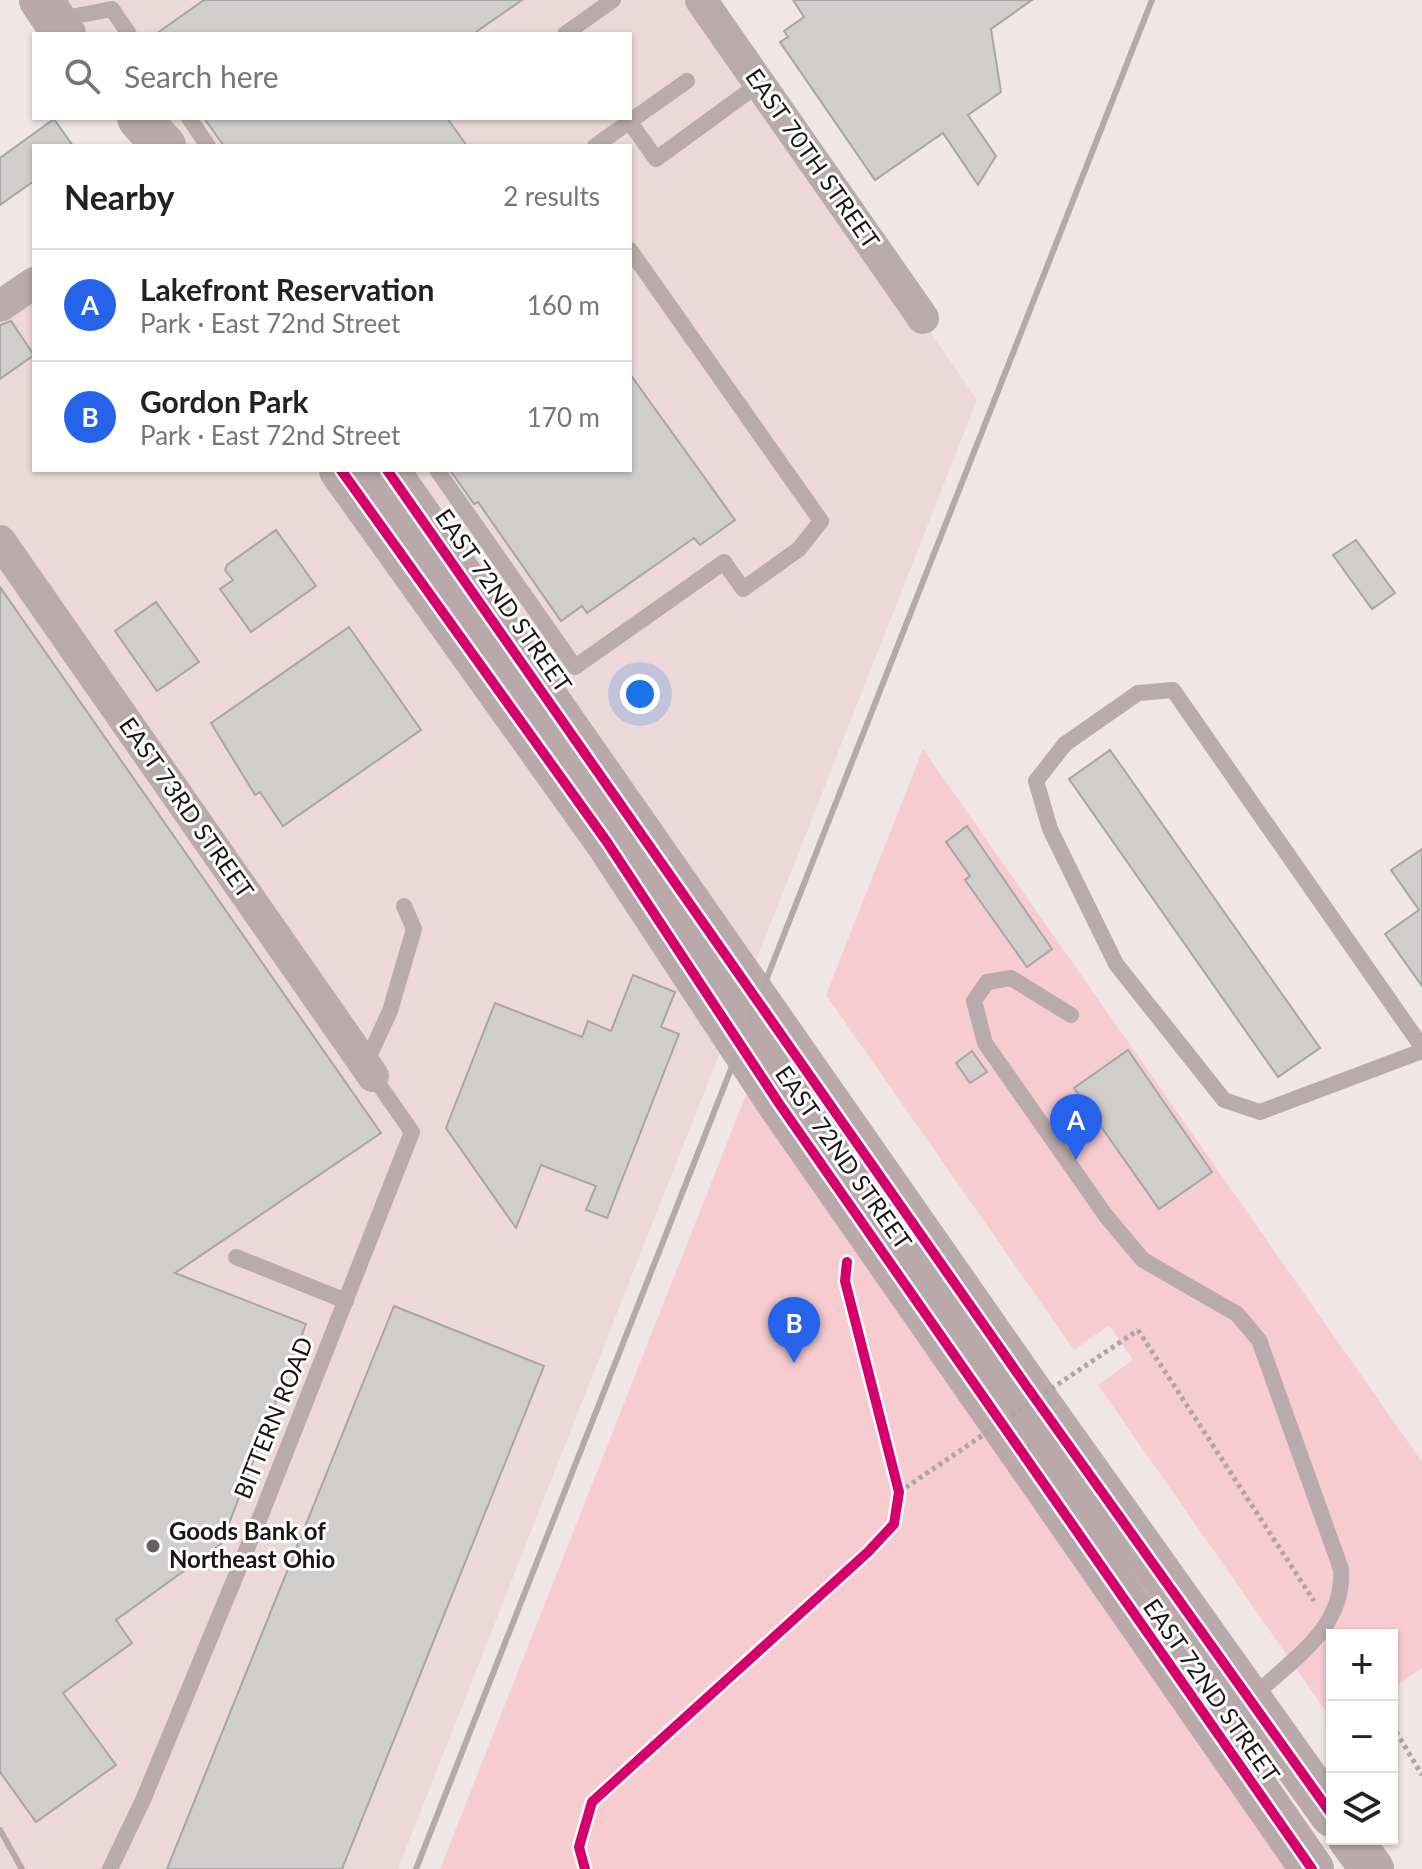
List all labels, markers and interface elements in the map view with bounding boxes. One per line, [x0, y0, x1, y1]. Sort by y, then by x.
search box [32, 32, 632, 120]
icon: search [60, 54, 104, 98]
text: Search here [124, 58, 279, 94]
street label: EAST 70TH STREET [740, 62, 886, 254]
text: Nearby [64, 176, 175, 217]
text: 2 results [503, 180, 600, 212]
text: Lakefront Reservation [140, 271, 434, 307]
text: A [81, 289, 99, 321]
text: 160 m [527, 289, 600, 321]
text: Park · East 72nd Street [140, 307, 400, 339]
text: Gordon Park [140, 383, 309, 419]
text: B [81, 401, 99, 433]
text: 170 m [527, 401, 600, 433]
text: Park · East 72nd Street [140, 419, 400, 451]
street label: EAST 72ND STREET [430, 503, 578, 698]
your location [620, 674, 660, 714]
street label: EAST 73RD STREET [114, 711, 261, 903]
street label: EAST 72ND STREET [770, 1060, 918, 1255]
pin: A [1050, 1094, 1102, 1160]
pin: B [768, 1297, 820, 1363]
street label: BITTERN ROAD [227, 1332, 318, 1503]
place label: Goods Bank of Northeast Ohio [169, 1516, 335, 1573]
marker: Goods Bank of Northeast Ohio [144, 1537, 162, 1555]
street label: EAST 72ND STREET [1138, 1593, 1286, 1788]
map controls [1326, 1629, 1398, 1845]
button: + [1326, 1629, 1398, 1701]
button: − [1326, 1701, 1398, 1773]
button: layers [1326, 1773, 1398, 1845]

